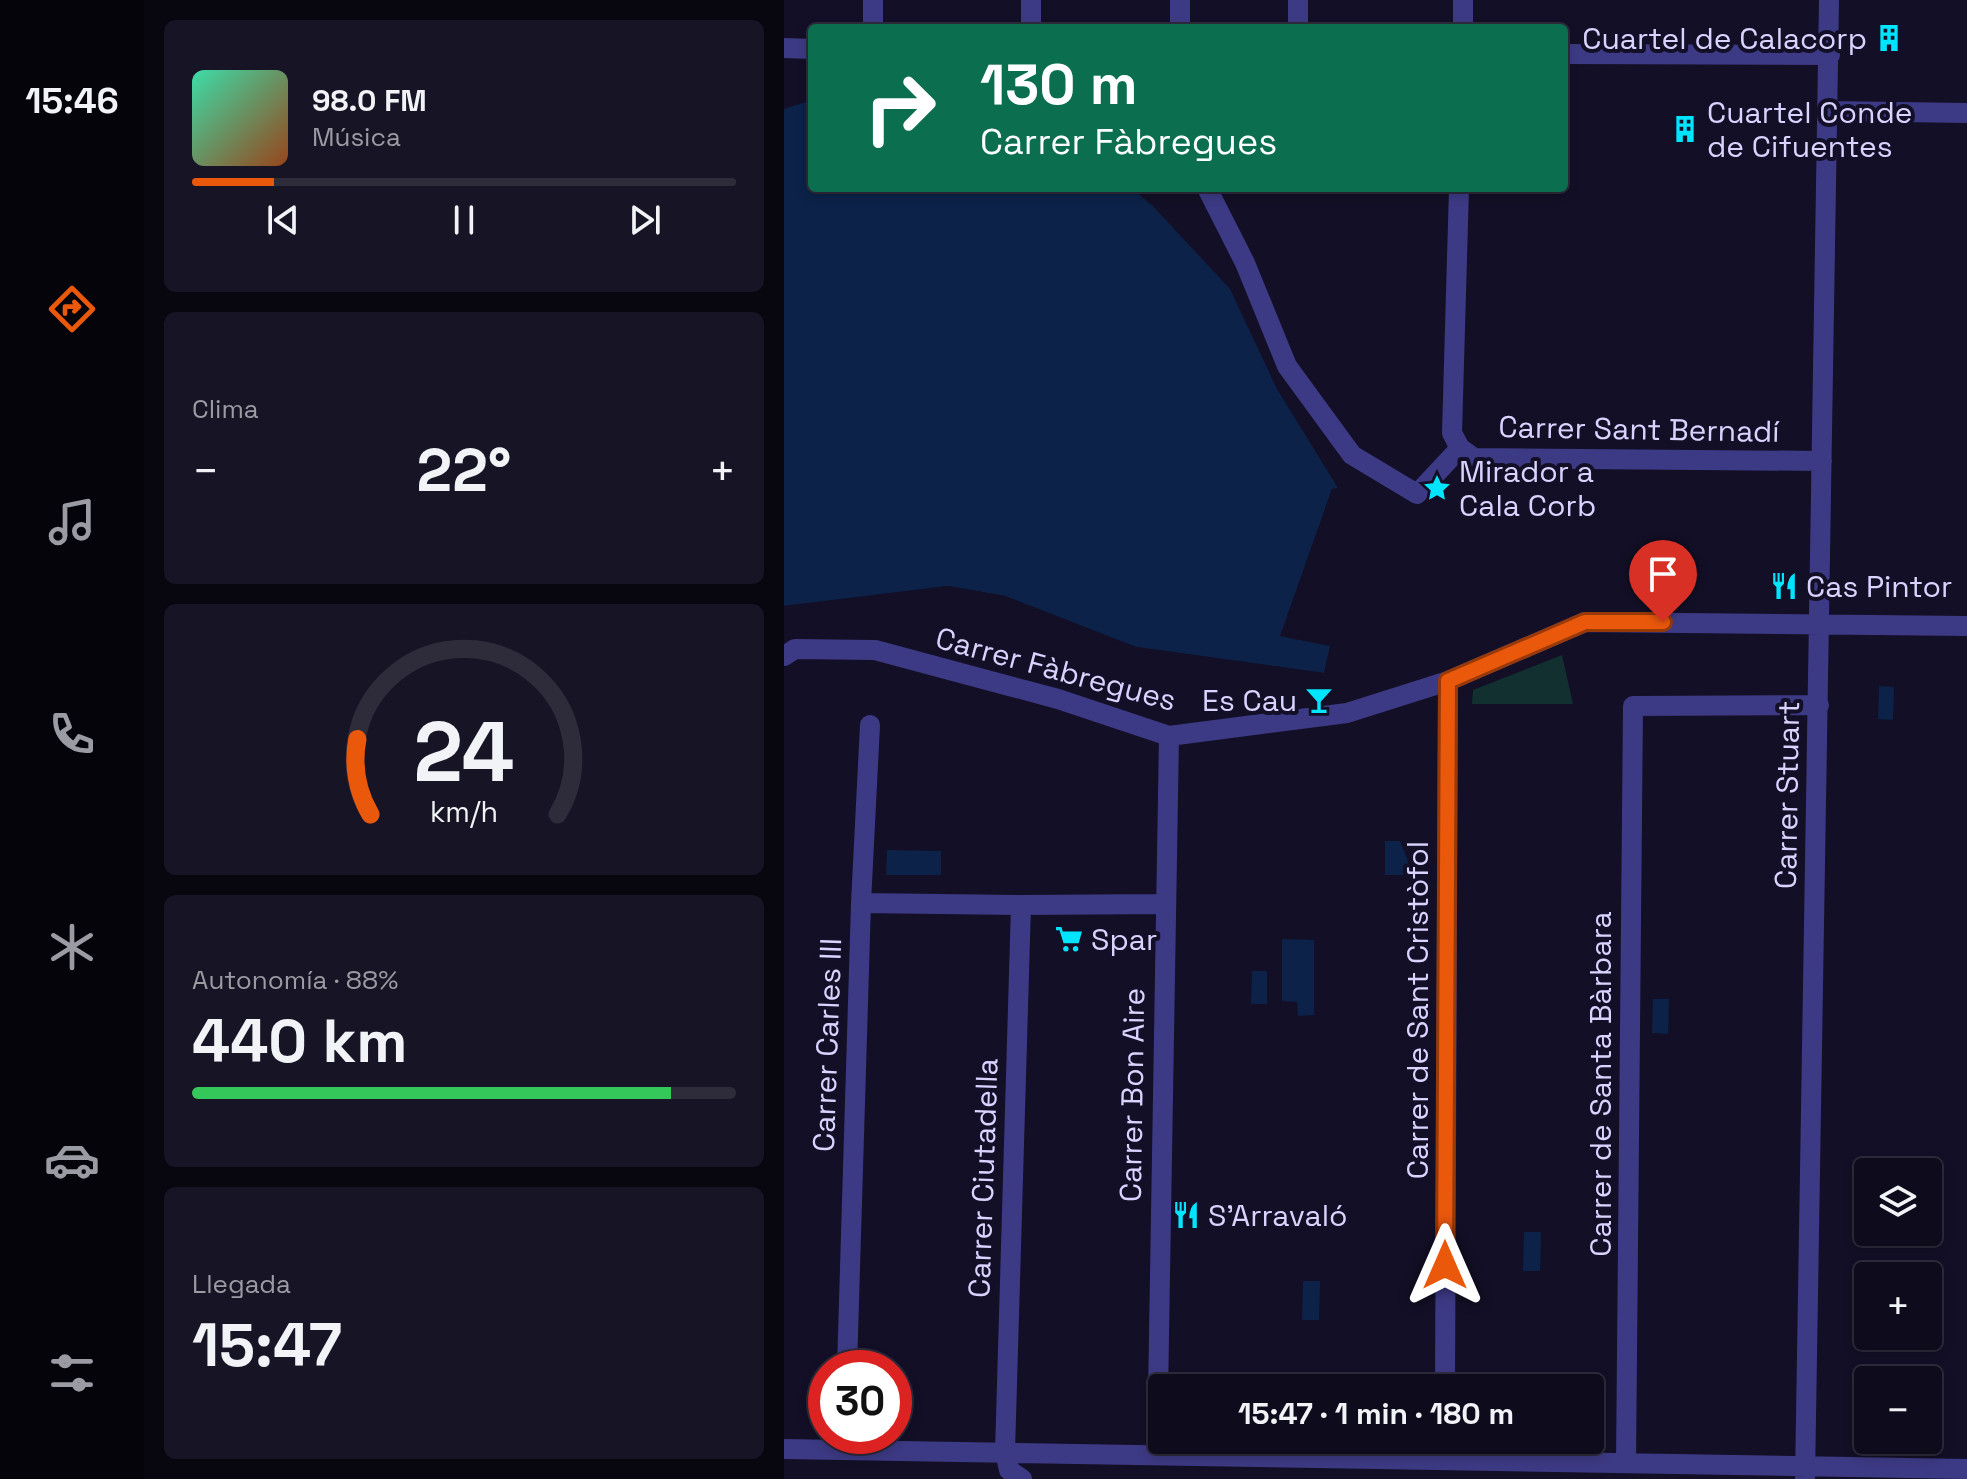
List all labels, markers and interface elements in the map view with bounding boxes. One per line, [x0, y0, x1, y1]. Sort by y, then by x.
place label: Cuartel de Calacorp [1582, 19, 1867, 58]
building icon: Cuartel de Calacorp [1874, 23, 1904, 53]
text: 130 m [980, 49, 1138, 120]
icon: right [848, 56, 952, 160]
text: 15:46 [25, 78, 119, 124]
text: 98.0 FM [312, 81, 427, 120]
place label: Cuartel Conde de Cifuentes [1707, 93, 1913, 166]
building icon: Cuartel Conde de Cifuentes [1670, 114, 1700, 144]
text: Carrer Fàbregues [980, 119, 1277, 165]
text: Música [312, 120, 401, 154]
icon: previous [261, 198, 305, 242]
icon: pause [442, 198, 486, 242]
icon: next [623, 198, 667, 242]
icon: directions [44, 281, 100, 337]
text: Clima [192, 392, 259, 426]
street label: Carrer Sant Bernadí [1498, 407, 1781, 451]
text: 22° [417, 432, 511, 509]
text: − [192, 443, 219, 499]
text: + [709, 443, 736, 499]
place label: Mirador a Cala Corb [1459, 452, 1596, 525]
place icon: Mirador a Cala Corb [1422, 473, 1452, 503]
icon: music [44, 494, 100, 550]
pin [1629, 540, 1697, 622]
icon: arrive [1641, 552, 1685, 596]
place label: Cas Pintor [1806, 567, 1952, 606]
restaurant icon: Cas Pintor [1769, 571, 1799, 601]
street label: Carrer Fàbregues [931, 618, 1181, 720]
place label: Es Cau [1202, 681, 1297, 720]
bar icon: Es Cau [1304, 685, 1334, 715]
text: 24 [414, 699, 514, 805]
street label: Carrer Stuart [1766, 701, 1808, 889]
icon: phone [44, 706, 100, 762]
text: km/h [430, 795, 498, 831]
street label: Carrer de Sant Cristòfol [1398, 841, 1437, 1179]
street label: Carrer de Santa Bàrbara [1581, 911, 1620, 1257]
icon: climate [44, 919, 100, 975]
place label: Spar [1091, 920, 1157, 959]
supermarket icon: Spar [1054, 924, 1084, 954]
street label: Carrer Carles III [804, 937, 850, 1153]
text: Autonomía · 88% [192, 963, 398, 997]
street label: Carrer Bon Aire [1111, 988, 1153, 1202]
text: 440 km [192, 1003, 408, 1080]
street label: Carrer Ciutadella [959, 1057, 1007, 1299]
icon: car [44, 1132, 100, 1188]
map controls [1854, 1158, 1942, 1454]
button: layers [1854, 1158, 1942, 1246]
place label: S'Arravaló [1208, 1196, 1348, 1235]
restaurant icon: S'Arravaló [1171, 1200, 1201, 1230]
position arrow [1403, 1223, 1487, 1307]
button: + [1854, 1262, 1942, 1350]
text: Llegada [192, 1267, 291, 1301]
text: 15:47 [192, 1307, 342, 1384]
icon: filters [44, 1345, 100, 1401]
speed limit sign: 30 [808, 1350, 912, 1454]
button: − [1854, 1366, 1942, 1454]
text: 15:47 · 1 min · 180 m [1238, 1394, 1514, 1433]

